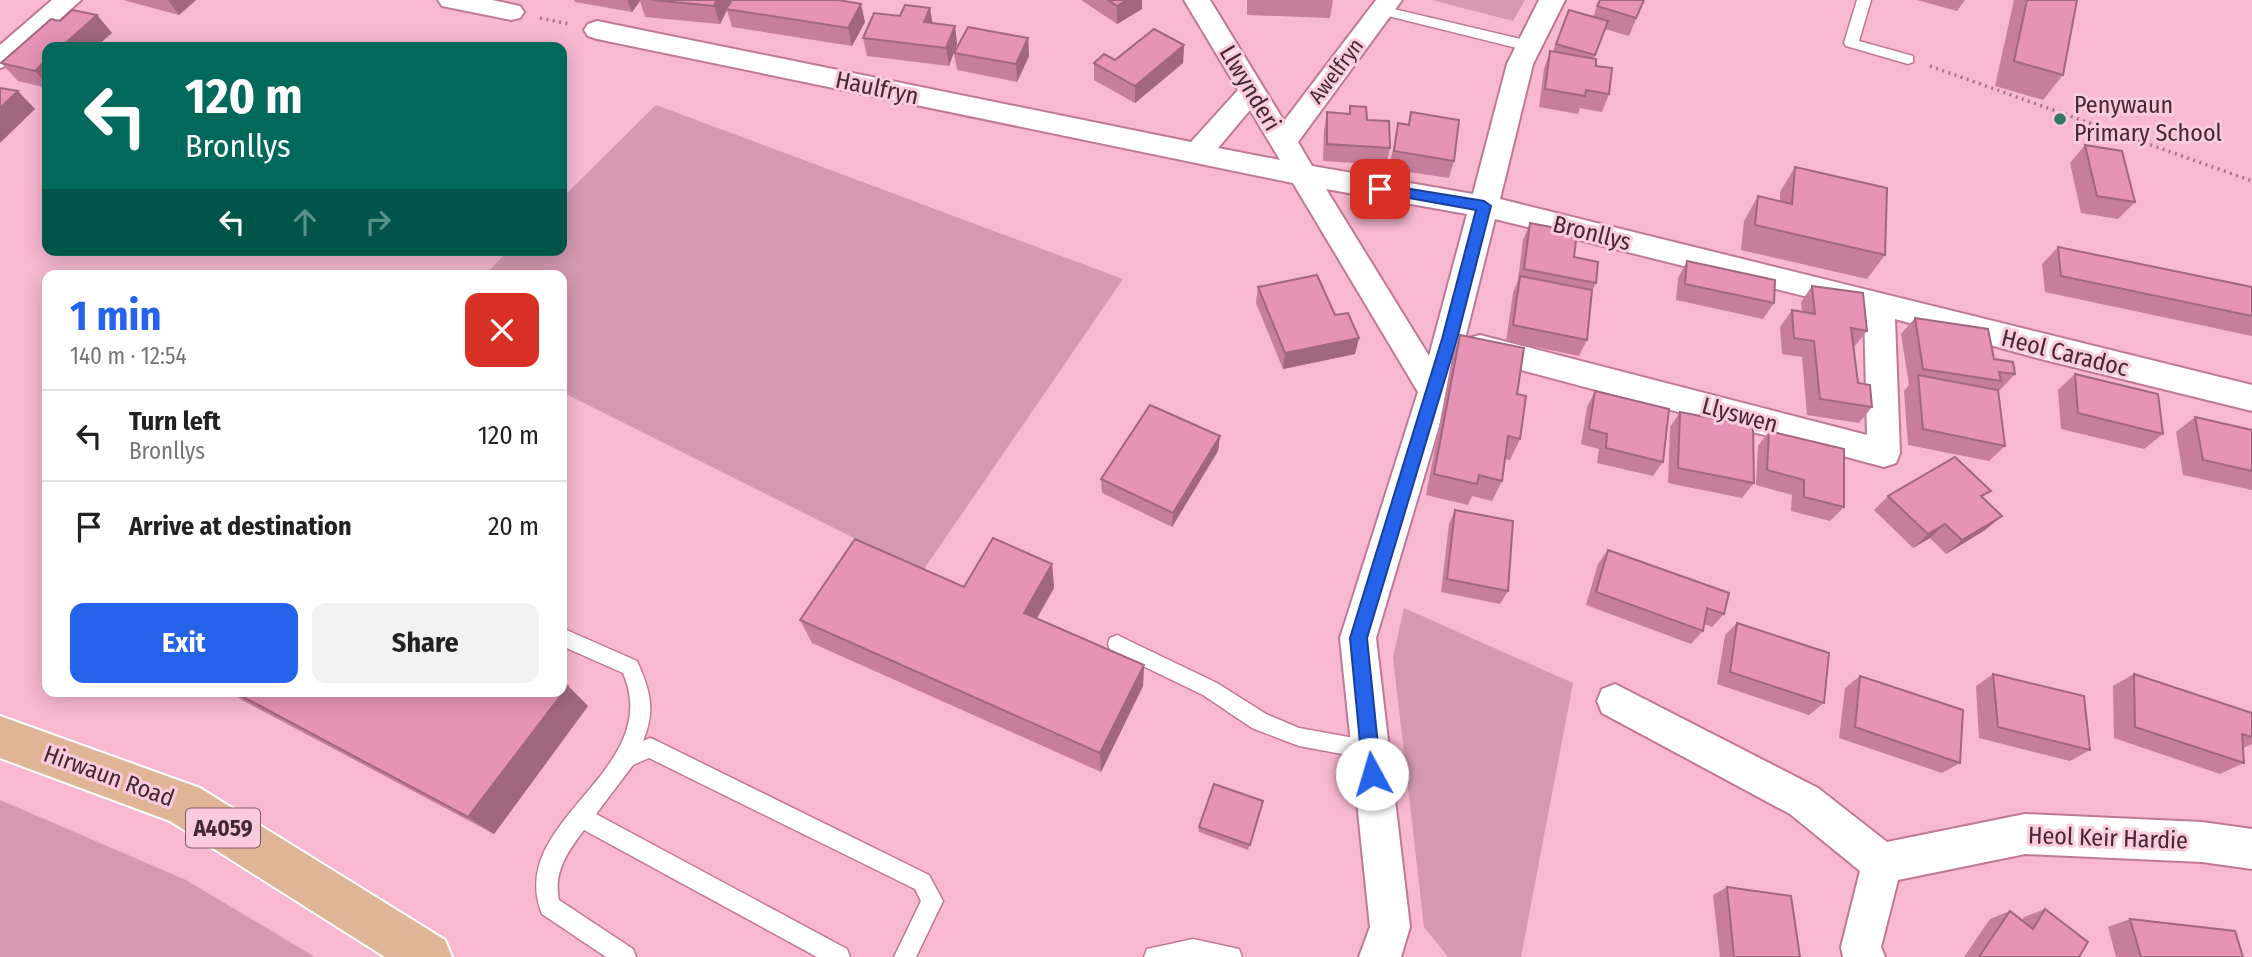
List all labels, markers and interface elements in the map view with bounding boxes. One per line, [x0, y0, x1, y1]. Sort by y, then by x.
street label: Awelfryn [1303, 33, 1369, 109]
street label: Llwynderi [1214, 40, 1286, 136]
street label: Haulfryn [833, 66, 921, 110]
text: 120 m [185, 67, 303, 126]
icon: left [70, 70, 161, 161]
place label: Penywaun Primary School [2074, 91, 2222, 147]
marker: Penywaun Primary School [2052, 111, 2068, 127]
text: Bronllys [185, 127, 291, 165]
pin [1350, 159, 1410, 219]
icon: arrive [1361, 170, 1399, 208]
icon: left [213, 203, 251, 241]
icon: ahead [286, 203, 324, 241]
icon: right [359, 203, 397, 241]
street label: Bronllys [1550, 210, 1634, 256]
text: 1 min [70, 291, 161, 341]
button: close [465, 293, 539, 367]
street label: Heol Caradoc [1999, 324, 2131, 382]
text: 140 m · 12:54 [70, 342, 187, 370]
street label: Llyswen [1699, 391, 1781, 439]
text: Turn left [129, 406, 221, 437]
icon: left [70, 417, 108, 455]
text: 120 m [478, 420, 539, 451]
text: Bronllys [129, 437, 205, 465]
icon: arrive [70, 508, 108, 546]
text: Arrive at destination [129, 511, 352, 542]
text: 20 m [488, 511, 539, 542]
button: Exit [70, 603, 298, 683]
button: Share [312, 603, 539, 683]
position arrow [1335, 737, 1409, 811]
street label: Hirwaun Road [40, 739, 178, 813]
road number: A4059 [186, 808, 260, 848]
street label: Heol Keir Hardie [2028, 821, 2188, 855]

